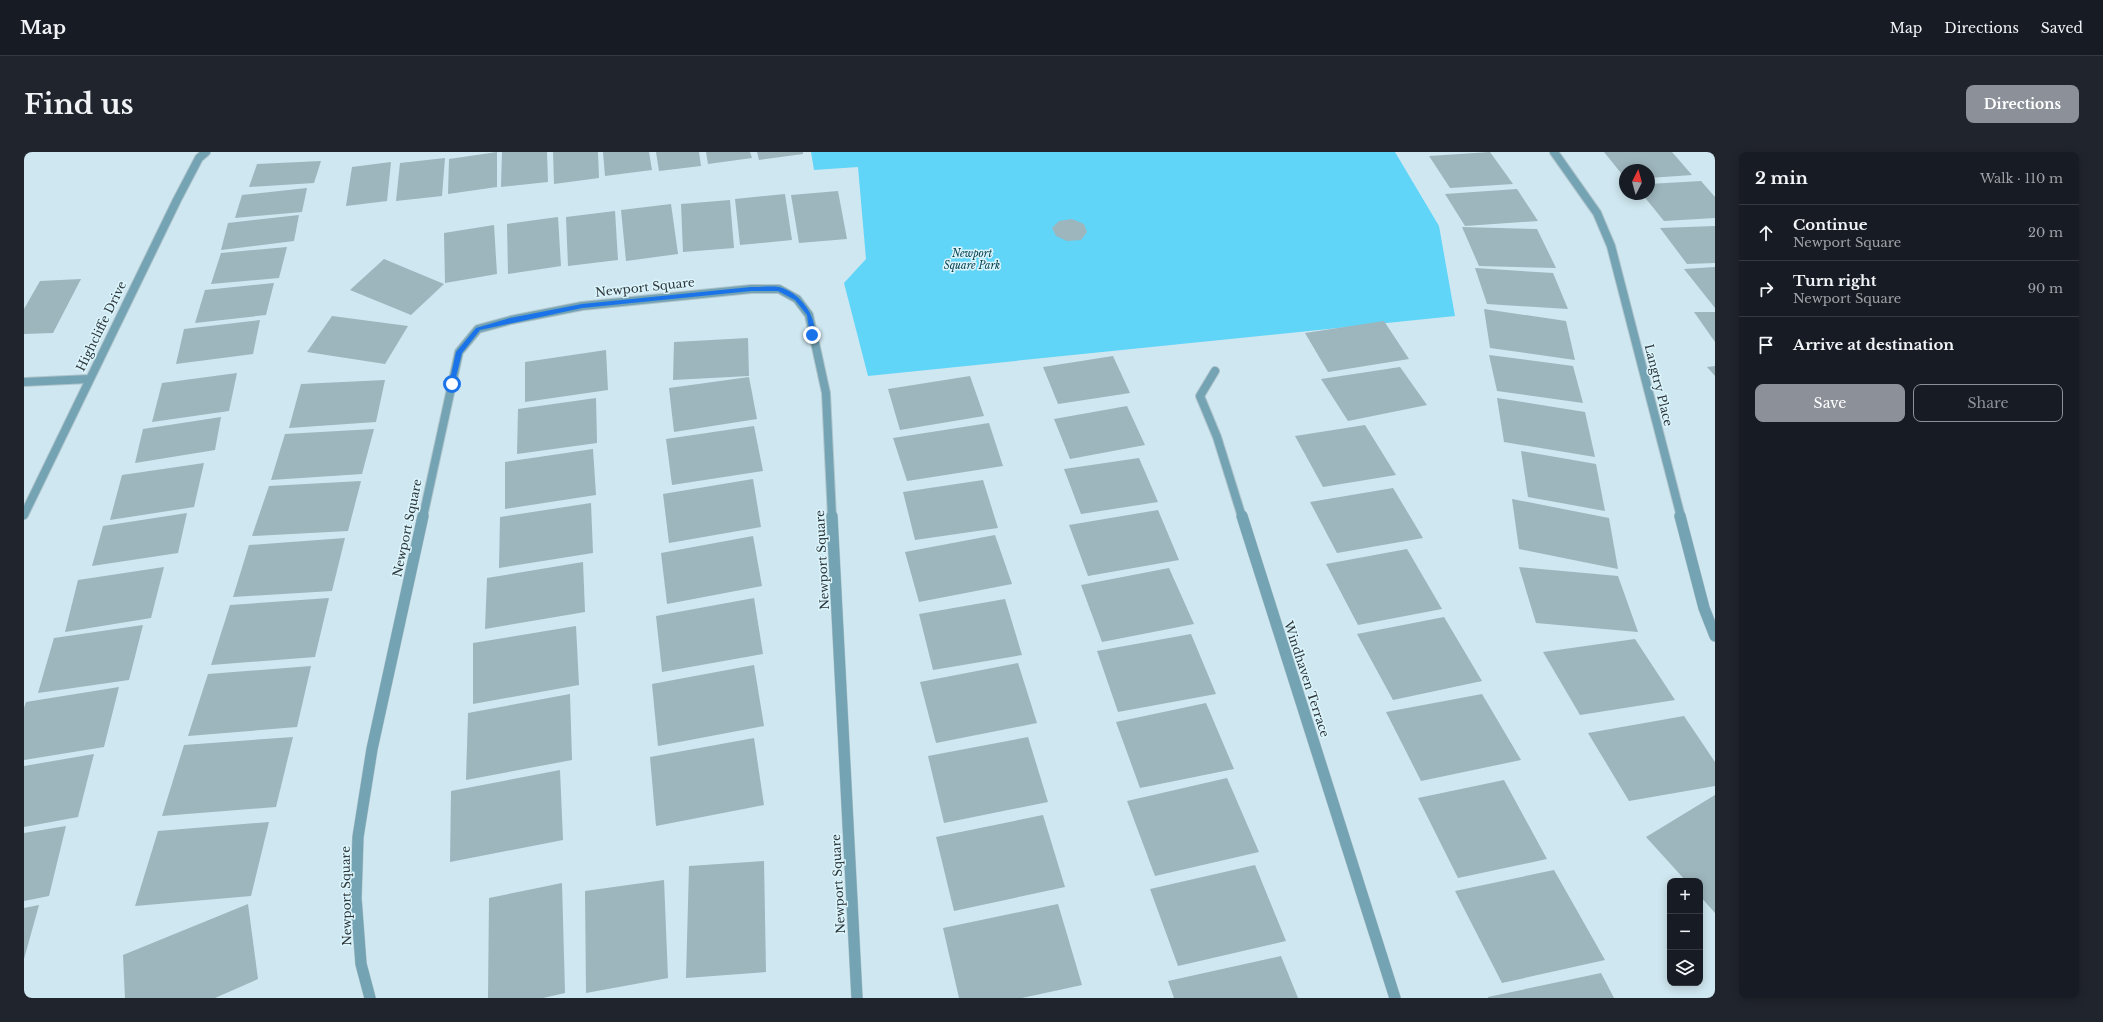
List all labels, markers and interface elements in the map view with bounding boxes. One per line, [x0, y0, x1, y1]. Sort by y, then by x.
text: Map [20, 16, 66, 39]
text: Map [1890, 19, 1922, 37]
text: Directions [1944, 19, 2019, 37]
text: Saved [2041, 19, 2083, 37]
button: Directions [1966, 85, 2079, 123]
text: Find us [24, 87, 134, 122]
north arrow [1619, 164, 1655, 200]
text: 2 min [1755, 168, 1808, 189]
text: Walk · 110 m [1980, 170, 2063, 187]
text: Continue [1793, 215, 1868, 234]
icon: ahead [1755, 222, 1777, 244]
text: 20 m [2028, 224, 2063, 241]
text: Newport Square [1793, 234, 1901, 251]
park label: Newport Square Park [944, 247, 1000, 272]
text: Turn right [1793, 271, 1876, 290]
street label: Newport Square [595, 274, 696, 300]
street label: Highcliffe Drive [73, 278, 129, 373]
icon: right [1755, 278, 1777, 300]
text: 90 m [2028, 280, 2063, 297]
text: Newport Square [1793, 290, 1901, 307]
route end [803, 326, 821, 344]
icon: arrive [1755, 334, 1777, 356]
text: Arrive at destination [1793, 335, 1954, 354]
street label: Langtry Place [1642, 342, 1676, 428]
route start [443, 375, 461, 393]
button: Save [1755, 384, 1905, 422]
button: Share [1913, 384, 2063, 422]
street label: Newport Square [389, 477, 425, 578]
street label: Newport Square [812, 510, 832, 610]
street label: Windhaven Terrace [1281, 618, 1333, 739]
street label: Newport Square [828, 834, 848, 934]
street label: Newport Square [338, 846, 354, 946]
map controls [1667, 878, 1703, 986]
button: + [1667, 878, 1703, 914]
button: − [1667, 914, 1703, 950]
button: layers [1667, 950, 1703, 986]

